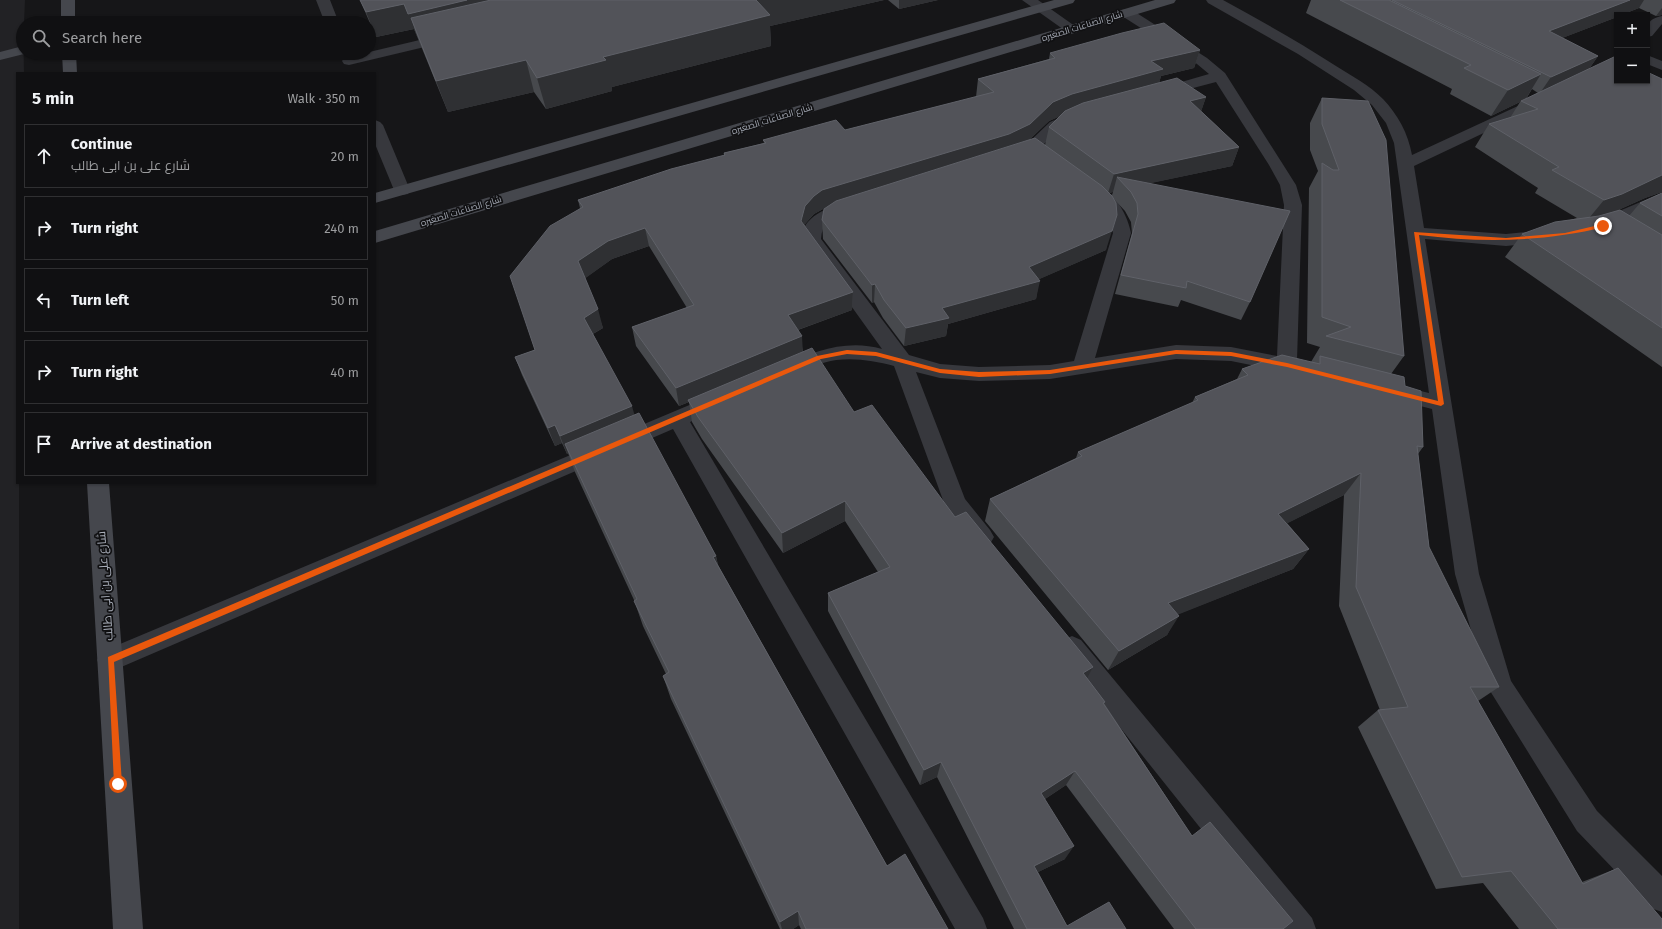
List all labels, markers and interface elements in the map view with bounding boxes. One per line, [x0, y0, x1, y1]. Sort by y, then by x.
street label: شارع الصناعات الصغيره [1040, 9, 1124, 44]
map controls [1614, 12, 1650, 84]
button: + [1614, 12, 1650, 48]
search box [16, 16, 376, 60]
icon: search [30, 27, 52, 49]
text: Search here [62, 29, 142, 47]
button: − [1614, 48, 1650, 84]
text: 5 min [32, 88, 74, 109]
text: Walk · 350 m [287, 91, 360, 106]
street label: شارع الصناعات الصغيره [730, 102, 814, 137]
text: Continue [71, 135, 132, 153]
icon: ahead [33, 145, 55, 167]
text: 20 m [331, 149, 359, 164]
text: شارع على بن ابى طالب [71, 158, 190, 173]
street label: شارع الصناعات الصغيره [419, 194, 503, 229]
icon: right [33, 217, 55, 239]
route end [1594, 217, 1612, 235]
text: Turn right [71, 219, 138, 237]
text: 240 m [324, 221, 359, 236]
icon: left [33, 289, 55, 311]
text: Turn left [71, 291, 129, 309]
text: 50 m [331, 293, 359, 308]
icon: right [33, 361, 55, 383]
text: Turn right [71, 363, 138, 381]
text: 40 m [330, 365, 359, 380]
icon: arrive [33, 433, 55, 455]
text: Arrive at destination [71, 435, 212, 453]
street label: شارع على بن ابى طالب [94, 531, 117, 641]
route start [109, 775, 127, 793]

